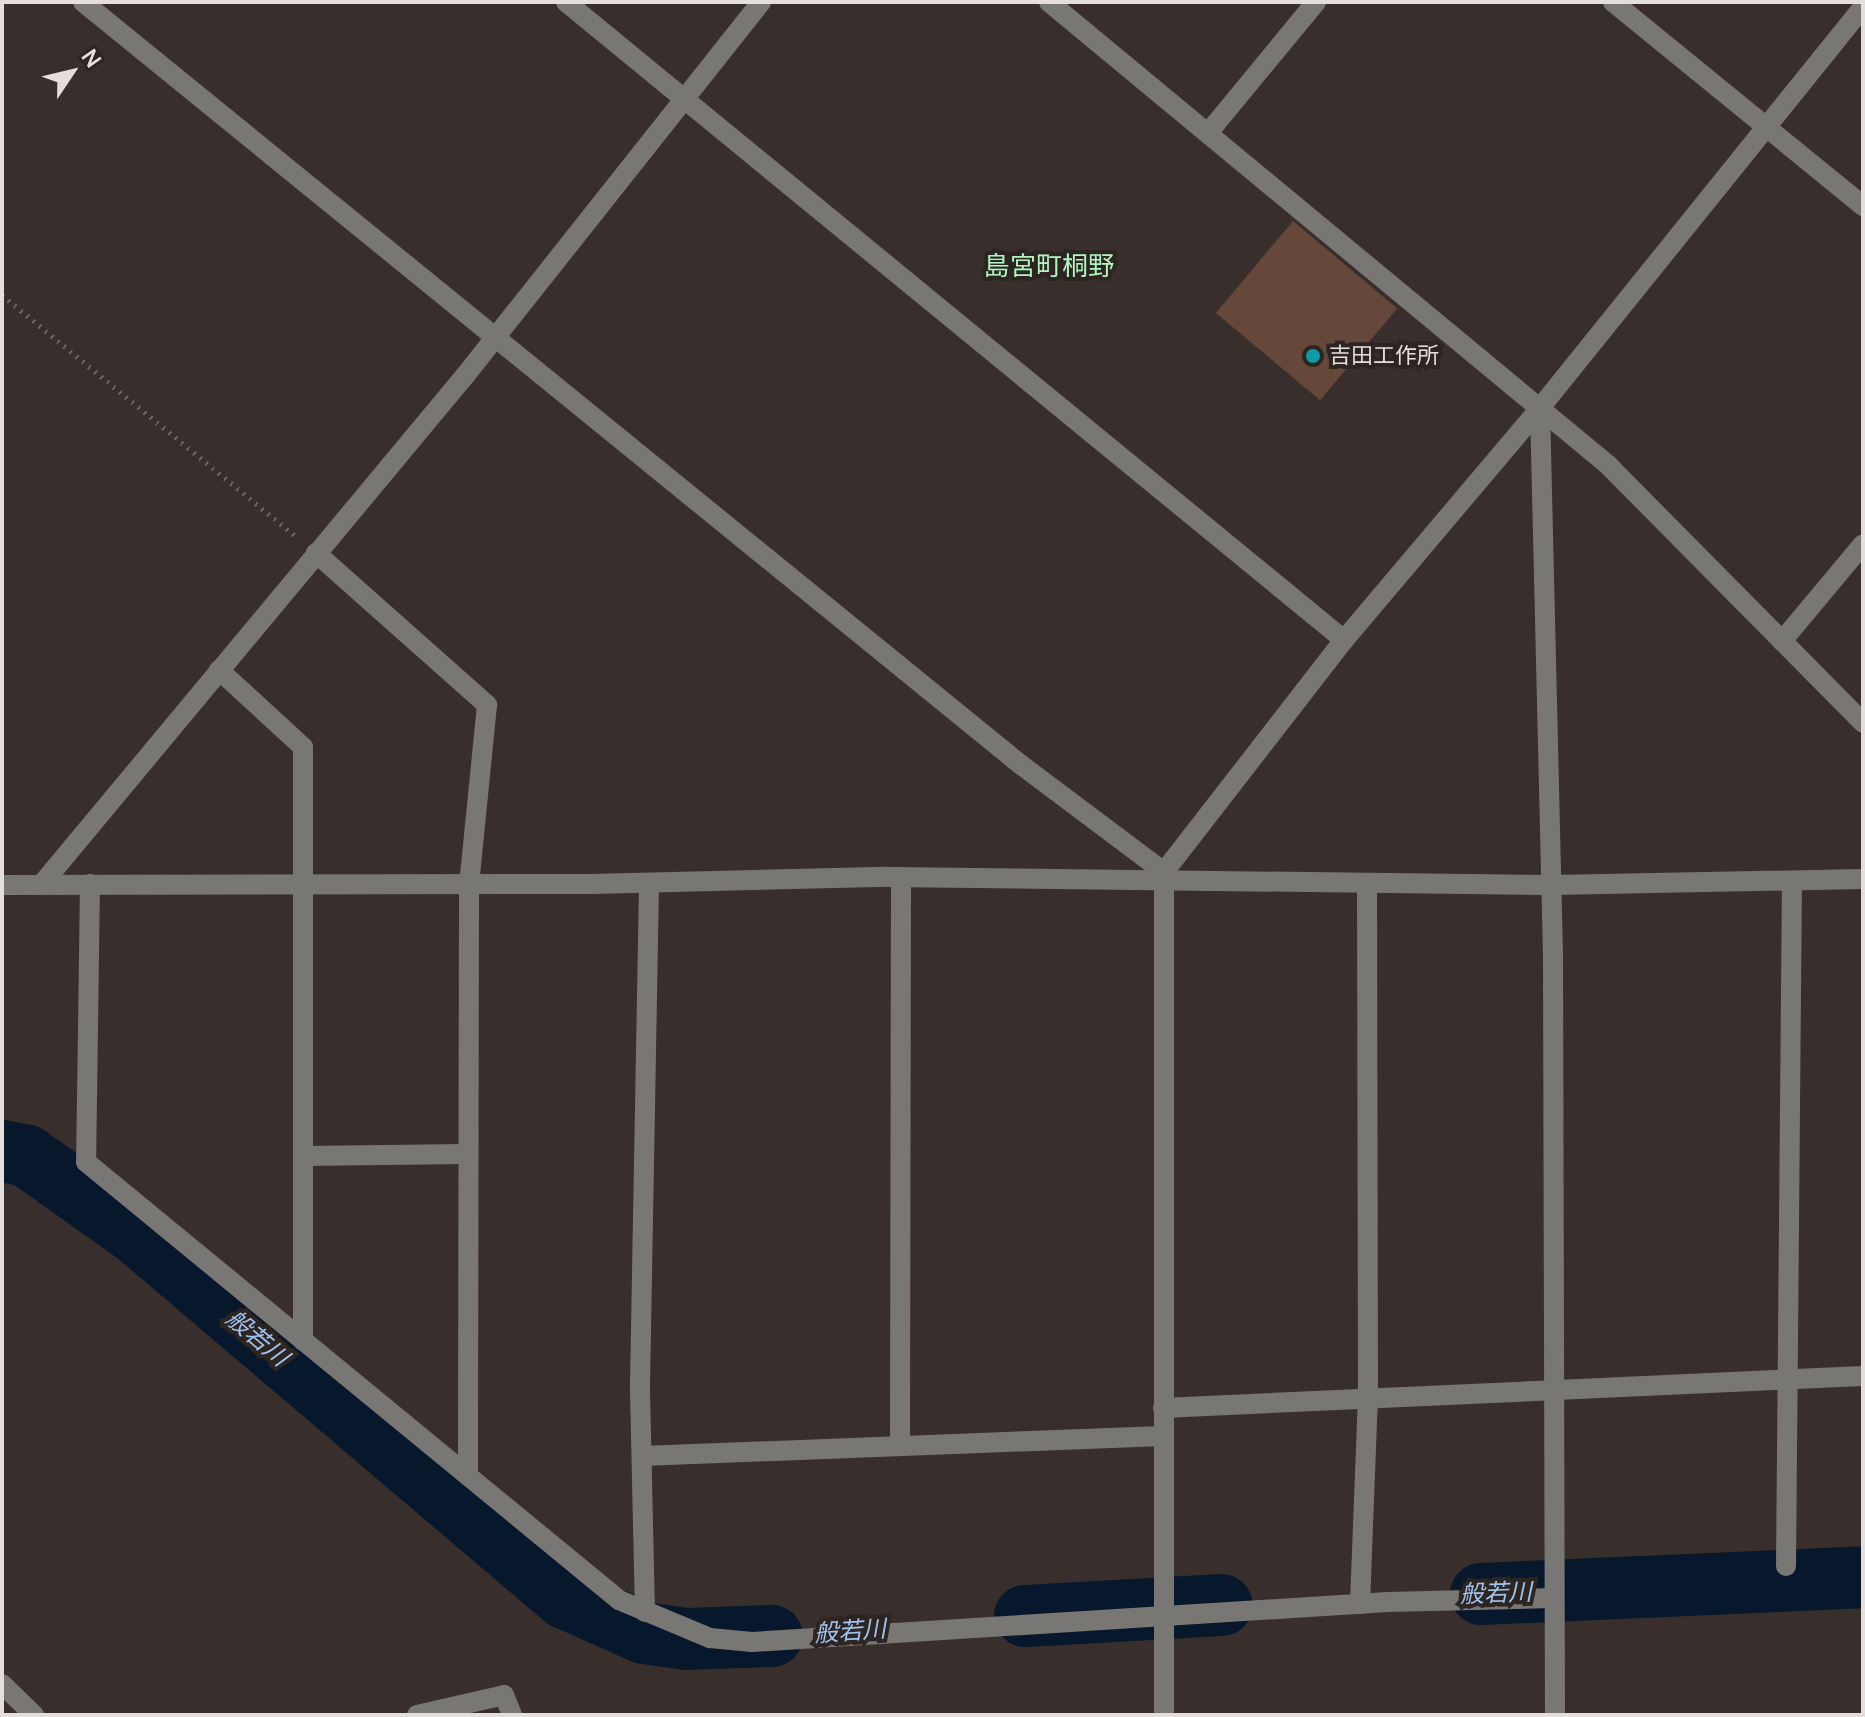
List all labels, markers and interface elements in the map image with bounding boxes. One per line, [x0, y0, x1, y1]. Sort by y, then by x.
north arrow [32, 32, 112, 112]
text: N [75, 43, 108, 73]
district label: 島宮町桐野 [984, 250, 1114, 282]
place label: 吉田工作所 [1329, 343, 1439, 369]
marker: 吉田工作所 [1304, 347, 1322, 365]
water label: 般若川 [221, 1303, 295, 1371]
water label: 般若川 [1460, 1576, 1532, 1608]
water label: 般若川 [813, 1613, 887, 1647]

